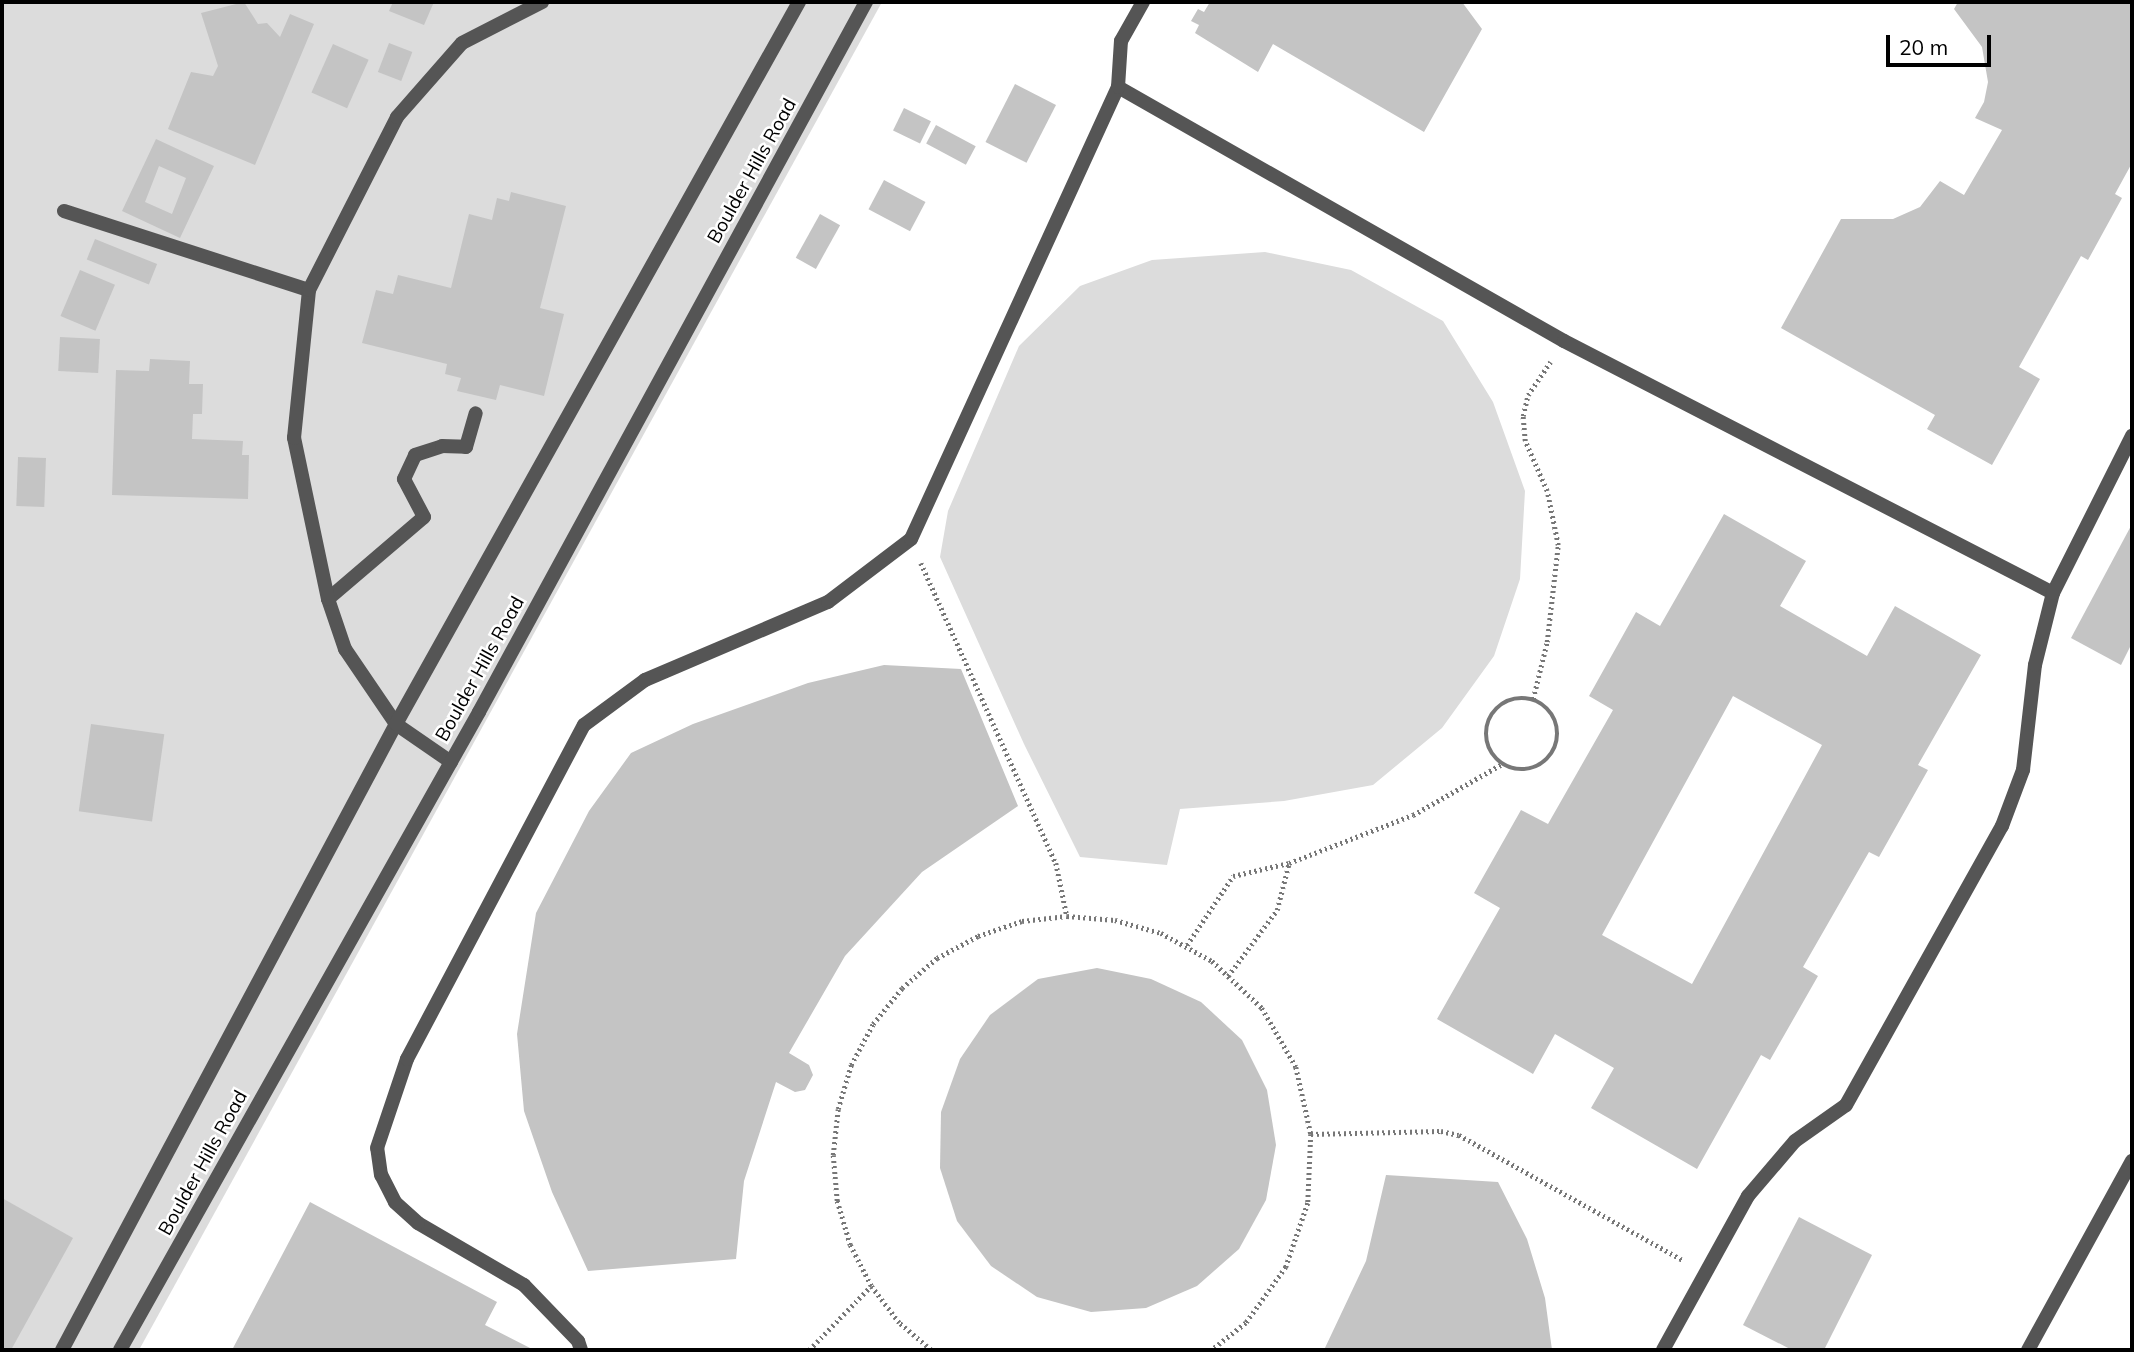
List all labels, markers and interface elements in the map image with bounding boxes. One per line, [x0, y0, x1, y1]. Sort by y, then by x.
scale bar [1889, 21, 1994, 65]
text: 20 m [1899, 34, 1948, 60]
street label: Boulder Hills Road [703, 95, 801, 247]
street label: Boulder Hills Road [431, 593, 529, 745]
street label: Boulder Hills Road [154, 1087, 252, 1239]

